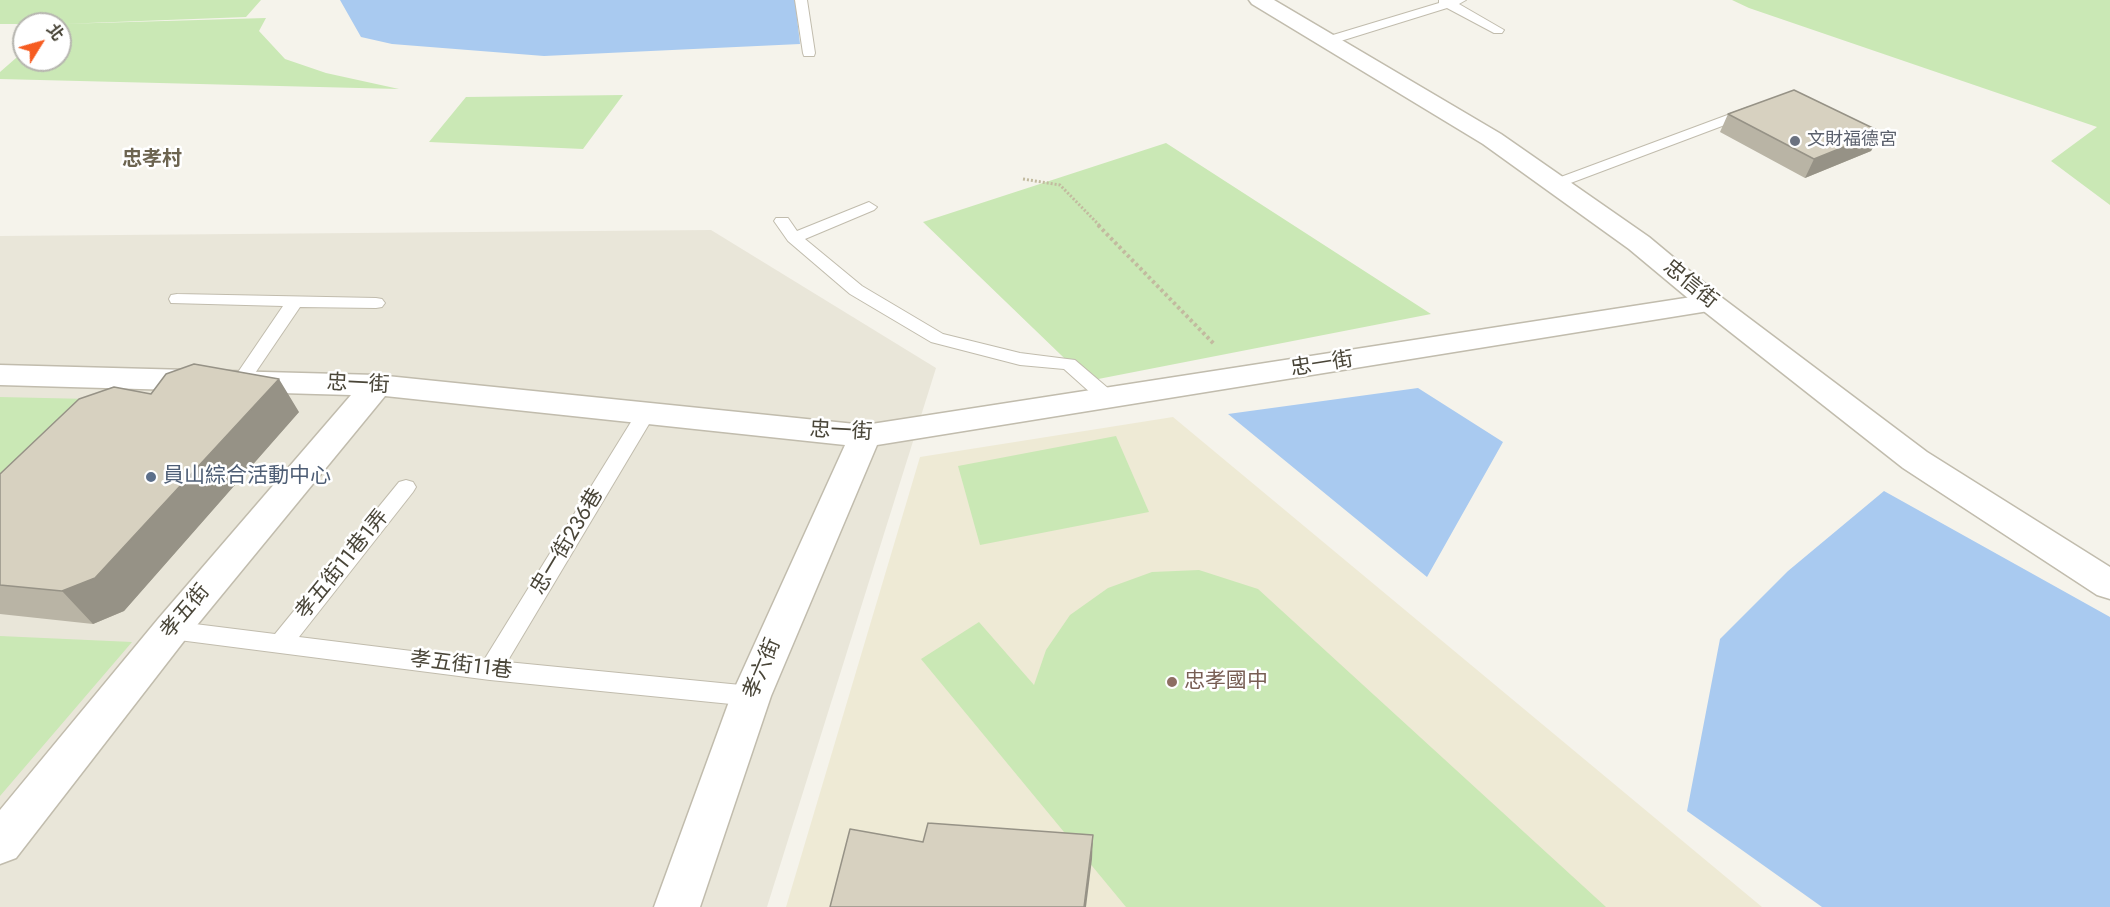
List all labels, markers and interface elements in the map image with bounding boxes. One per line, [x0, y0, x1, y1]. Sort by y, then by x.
north arrow [12, 12, 72, 72]
text: 北 [41, 19, 69, 45]
place label: 文財福德宮 [1807, 130, 1897, 152]
marker: 文財福德宮 [1788, 134, 1802, 148]
district label: 忠孝村 [122, 148, 182, 172]
street label: 忠信街 [1658, 255, 1722, 315]
street label: 忠一街 [1289, 348, 1355, 382]
street label: 忠一街 [326, 371, 390, 399]
street label: 忠一街 [809, 418, 873, 446]
place label: 員山綜合活動中心 [163, 464, 331, 490]
marker: 員山綜合活動中心 [144, 470, 158, 484]
street label: 忠一街236巷 [526, 484, 610, 600]
street label: 孝五街11巷1弄 [291, 505, 395, 625]
street label: 孝五街 [156, 580, 216, 644]
street label: 孝六街 [739, 635, 787, 703]
street label: 孝五街11巷 [408, 647, 514, 685]
place label: 忠孝國中 [1184, 669, 1268, 695]
marker: 忠孝國中 [1165, 675, 1179, 689]

